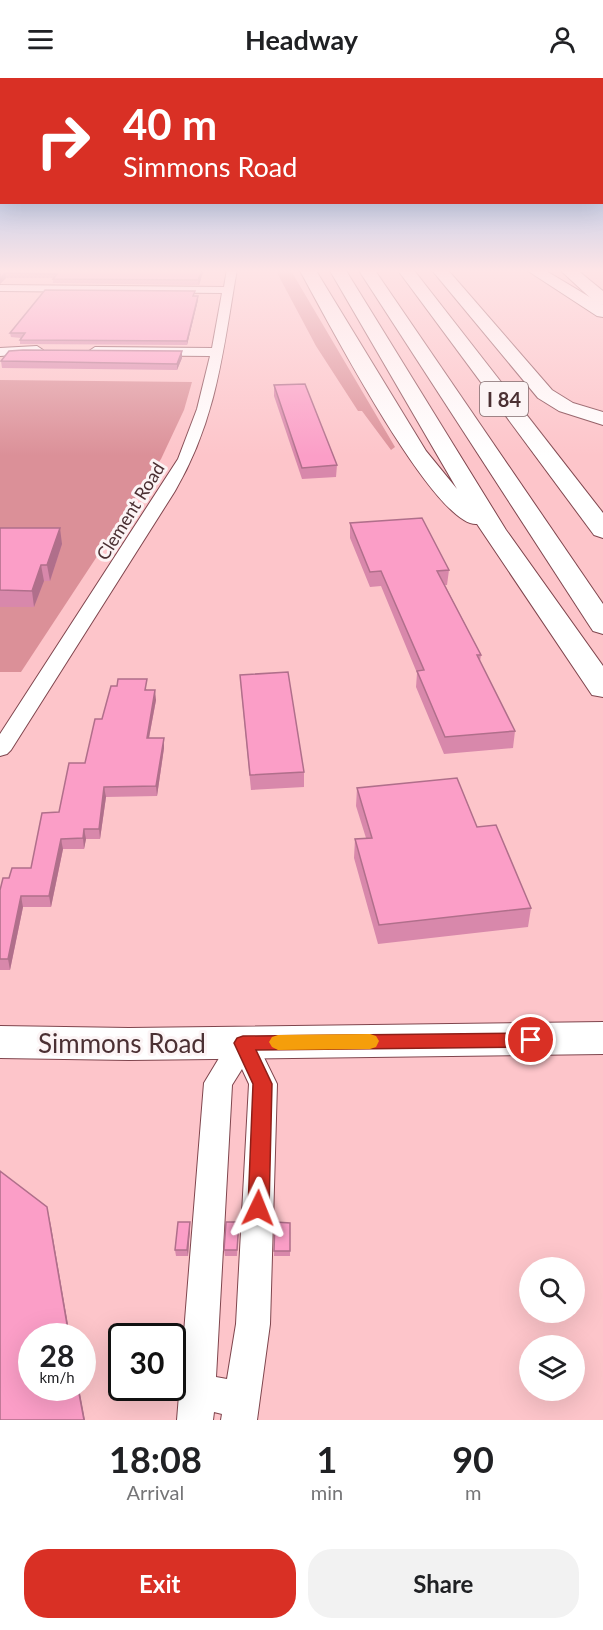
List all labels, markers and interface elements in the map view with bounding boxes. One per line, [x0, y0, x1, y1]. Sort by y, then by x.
icon: menu [24, 23, 57, 56]
text: Headway [245, 23, 358, 56]
icon: person [546, 23, 579, 56]
text: 40 m [123, 99, 217, 149]
icon: right [24, 102, 102, 180]
text: Simmons Road [123, 150, 297, 183]
road number: I 84 [480, 382, 528, 416]
street label: Clement Road [91, 458, 169, 564]
pin [505, 1014, 556, 1065]
icon: arrive [514, 1023, 547, 1056]
street label: Simmons Road [38, 1027, 206, 1059]
position arrow [226, 1176, 290, 1240]
map controls [519, 1257, 585, 1401]
button: search [519, 1257, 585, 1323]
speed limit sign: 30 [108, 1323, 186, 1401]
button: layers [519, 1335, 585, 1401]
text: 28 [40, 1337, 74, 1373]
text: km/h [39, 1368, 75, 1386]
text: 18:08 [109, 1437, 202, 1481]
text: 1 [317, 1437, 337, 1481]
text: 90 [452, 1437, 494, 1481]
text: Arrival [127, 1480, 184, 1504]
text: min [311, 1480, 343, 1504]
text: m [465, 1480, 481, 1504]
button: Exit [24, 1549, 296, 1618]
button: Share [308, 1549, 579, 1618]

